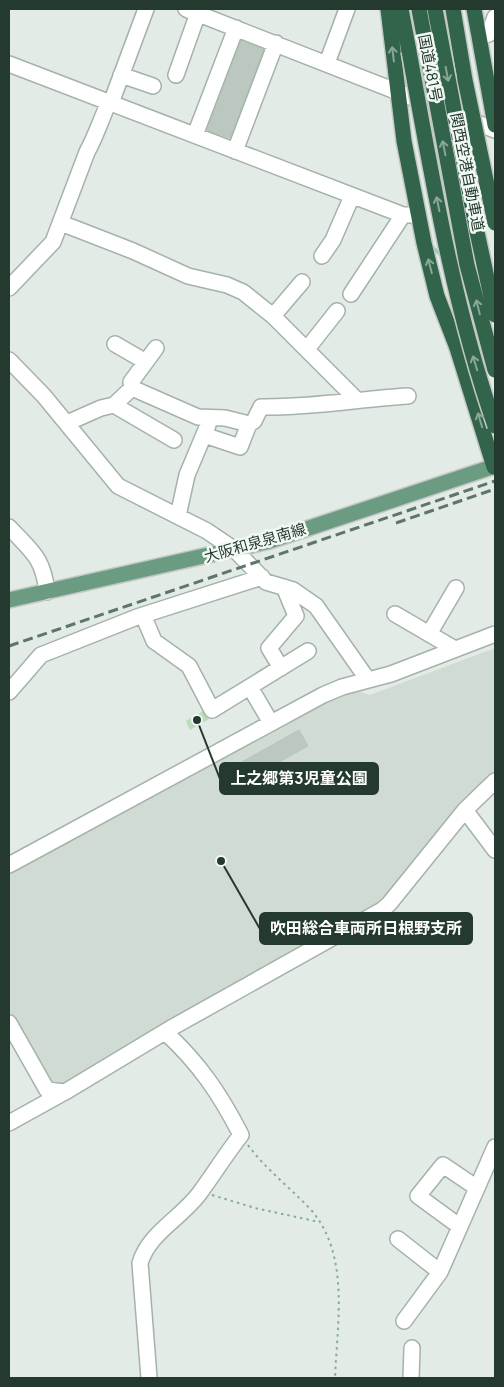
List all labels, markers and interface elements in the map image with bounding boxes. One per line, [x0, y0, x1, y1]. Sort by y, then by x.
street label: 国道481号 [414, 32, 447, 103]
one-way arrow [388, 46, 398, 62]
one-way arrow [443, 65, 453, 81]
street label: 関西空港自動車道 [446, 111, 489, 233]
one-way arrow [439, 140, 448, 156]
one-way arrow [433, 197, 442, 213]
one-way arrow [425, 258, 434, 274]
one-way arrow [473, 299, 482, 315]
one-way arrow [469, 355, 479, 371]
one-way arrow [474, 413, 484, 429]
street label: 大阪和泉泉南線 [201, 518, 308, 567]
callout: 上之郷第3児童公園 [220, 763, 378, 794]
text: 上之郷第3児童公園 [230, 767, 368, 789]
callout: 吹田総合車両所日根野支所 [260, 913, 472, 944]
text: 吹田総合車両所日根野支所 [270, 917, 462, 939]

